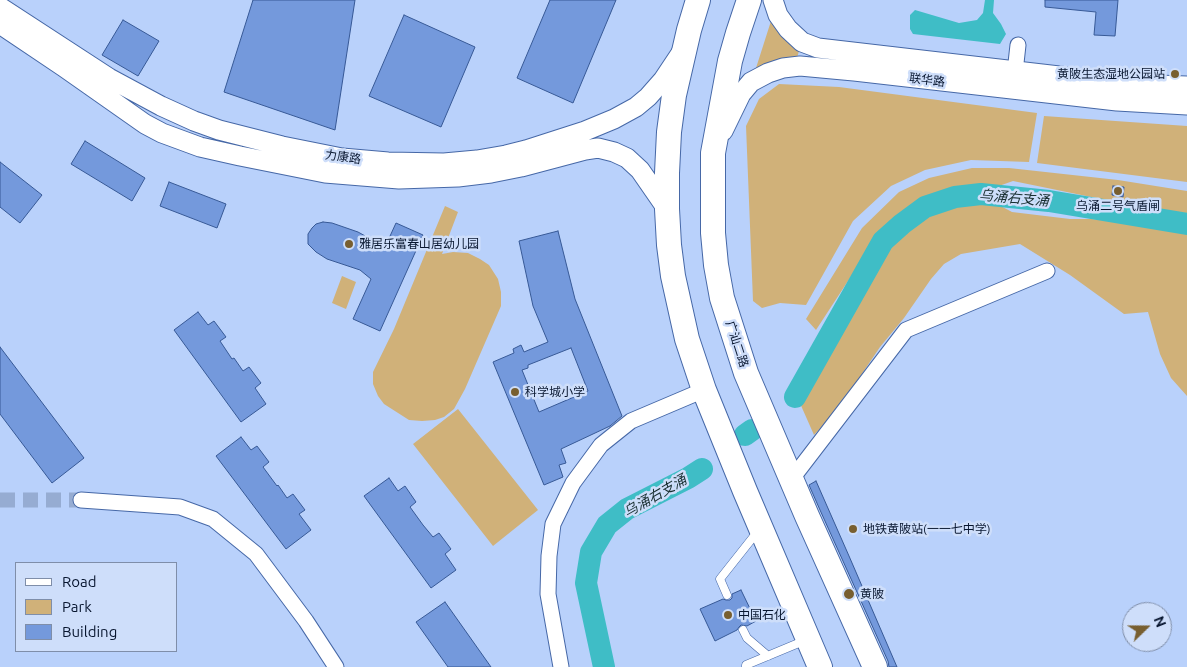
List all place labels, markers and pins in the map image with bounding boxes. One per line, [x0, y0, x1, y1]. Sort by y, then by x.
place label: 黄陂生态湿地公园站 [1057, 67, 1165, 81]
marker: 黄陂生态湿地公园站 [1169, 68, 1181, 80]
marker: 乌涌二号气盾闸 [1112, 185, 1124, 197]
place label: 乌涌二号气盾闸 [1076, 199, 1160, 213]
place label: 雅居乐富春山居幼儿园 [359, 237, 479, 251]
marker: 雅居乐富春山居幼儿园 [343, 238, 355, 250]
place label: 科学城小学 [525, 385, 585, 399]
marker: 科学城小学 [509, 386, 521, 398]
place label: 地铁黄陂站(一一七中学) [863, 522, 991, 536]
marker: 地铁黄陂站(一一七中学) [847, 523, 859, 535]
marker: 黄陂 [842, 587, 856, 601]
place label: 黄陂 [860, 587, 884, 601]
place label: 中国石化 [738, 608, 786, 622]
marker: 中国石化 [722, 609, 734, 621]

